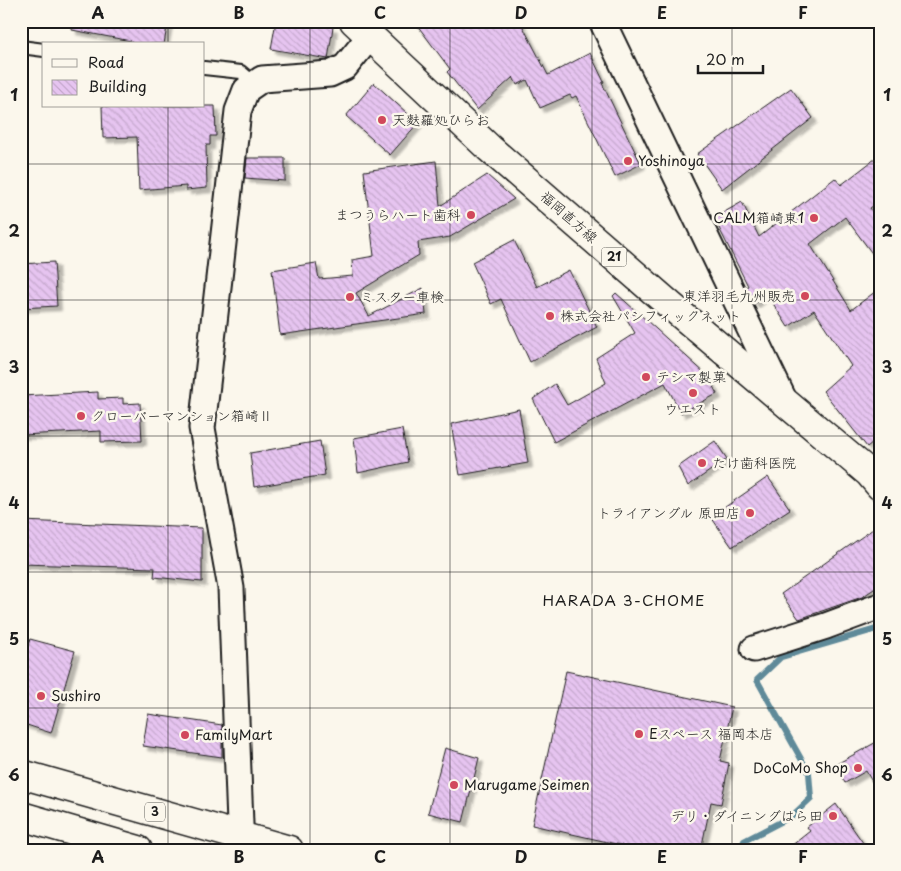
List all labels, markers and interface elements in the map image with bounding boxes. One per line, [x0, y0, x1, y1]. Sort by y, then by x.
text: A [92, 0, 105, 24]
text: B [234, 0, 245, 24]
text: C [374, 0, 386, 24]
text: D [515, 0, 527, 24]
text: E [657, 0, 667, 24]
text: F [798, 0, 808, 24]
legend [42, 42, 205, 108]
scale bar [698, 42, 764, 74]
text: 20 m [706, 47, 745, 70]
text: Road [88, 50, 124, 73]
text: Building [88, 74, 147, 97]
text: 1 [10, 82, 18, 106]
text: 1 [883, 82, 891, 106]
place label: 天麩羅処ひらお [392, 109, 490, 130]
marker: 天麩羅処ひらお [376, 114, 388, 126]
place label: Yoshinoya [638, 150, 705, 171]
marker: Yoshinoya [622, 155, 634, 167]
street label: 福岡直方線 [536, 186, 603, 248]
place label: まつうらハート歯科 [335, 204, 461, 225]
place label: CALM箱崎東1 [713, 207, 804, 228]
marker: まつうらハート歯科 [465, 209, 477, 221]
marker: CALM箱崎東1 [808, 212, 820, 224]
text: 2 [8, 218, 20, 242]
text: 2 [881, 218, 893, 242]
road number: 21 [602, 248, 626, 266]
place label: 東洋羽毛九州販売 [683, 285, 795, 306]
place label: ミスター車検 [360, 286, 444, 307]
marker: 東洋羽毛九州販売 [799, 290, 811, 302]
marker: ミスター車検 [344, 291, 356, 303]
place label: 株式会社パシフィックネット [560, 305, 741, 326]
marker: 株式会社パシフィックネット [544, 310, 556, 322]
text: 3 [9, 354, 19, 378]
text: 3 [882, 354, 892, 378]
place label: テシマ製菓 [656, 366, 726, 387]
marker: テシマ製菓 [640, 371, 652, 383]
marker: ウエスト [687, 387, 699, 399]
place label: ウエスト [664, 398, 722, 419]
place label: クローバーマンション箱崎Ⅱ [91, 405, 273, 426]
marker: クローバーマンション箱崎Ⅱ [75, 410, 87, 422]
place label: たけ歯科医院 [712, 452, 796, 473]
marker: たけ歯科医院 [696, 457, 708, 469]
text: 4 [9, 490, 20, 514]
text: 4 [882, 490, 893, 514]
place label: トライアングル 原田店 [597, 502, 740, 523]
marker: トライアングル 原田店 [744, 507, 756, 519]
district label: HARADA 3-CHOME [542, 588, 706, 611]
text: 5 [9, 626, 19, 650]
text: 5 [882, 626, 892, 650]
place label: Sushiro [51, 685, 101, 706]
marker: Sushiro [35, 690, 47, 702]
place label: Eスペース 福岡本店 [649, 723, 774, 744]
place label: FamilyMart [195, 724, 273, 745]
marker: Eスペース 福岡本店 [633, 728, 645, 740]
marker: FamilyMart [179, 729, 191, 741]
place label: DoCoMo Shop [753, 757, 848, 778]
text: 6 [8, 762, 20, 786]
marker: DoCoMo Shop [852, 762, 864, 774]
text: 6 [881, 762, 893, 786]
place label: Marugame Seimen [464, 774, 590, 795]
marker: Marugame Seimen [448, 779, 460, 791]
road number: 3 [145, 802, 165, 822]
place label: デリ・ダイニングはら田 [670, 805, 823, 826]
marker: デリ・ダイニングはら田 [827, 810, 839, 822]
text: A [92, 844, 105, 868]
text: B [234, 844, 245, 868]
text: C [374, 844, 386, 868]
text: D [515, 844, 527, 868]
text: E [657, 844, 667, 868]
text: F [798, 844, 808, 868]

